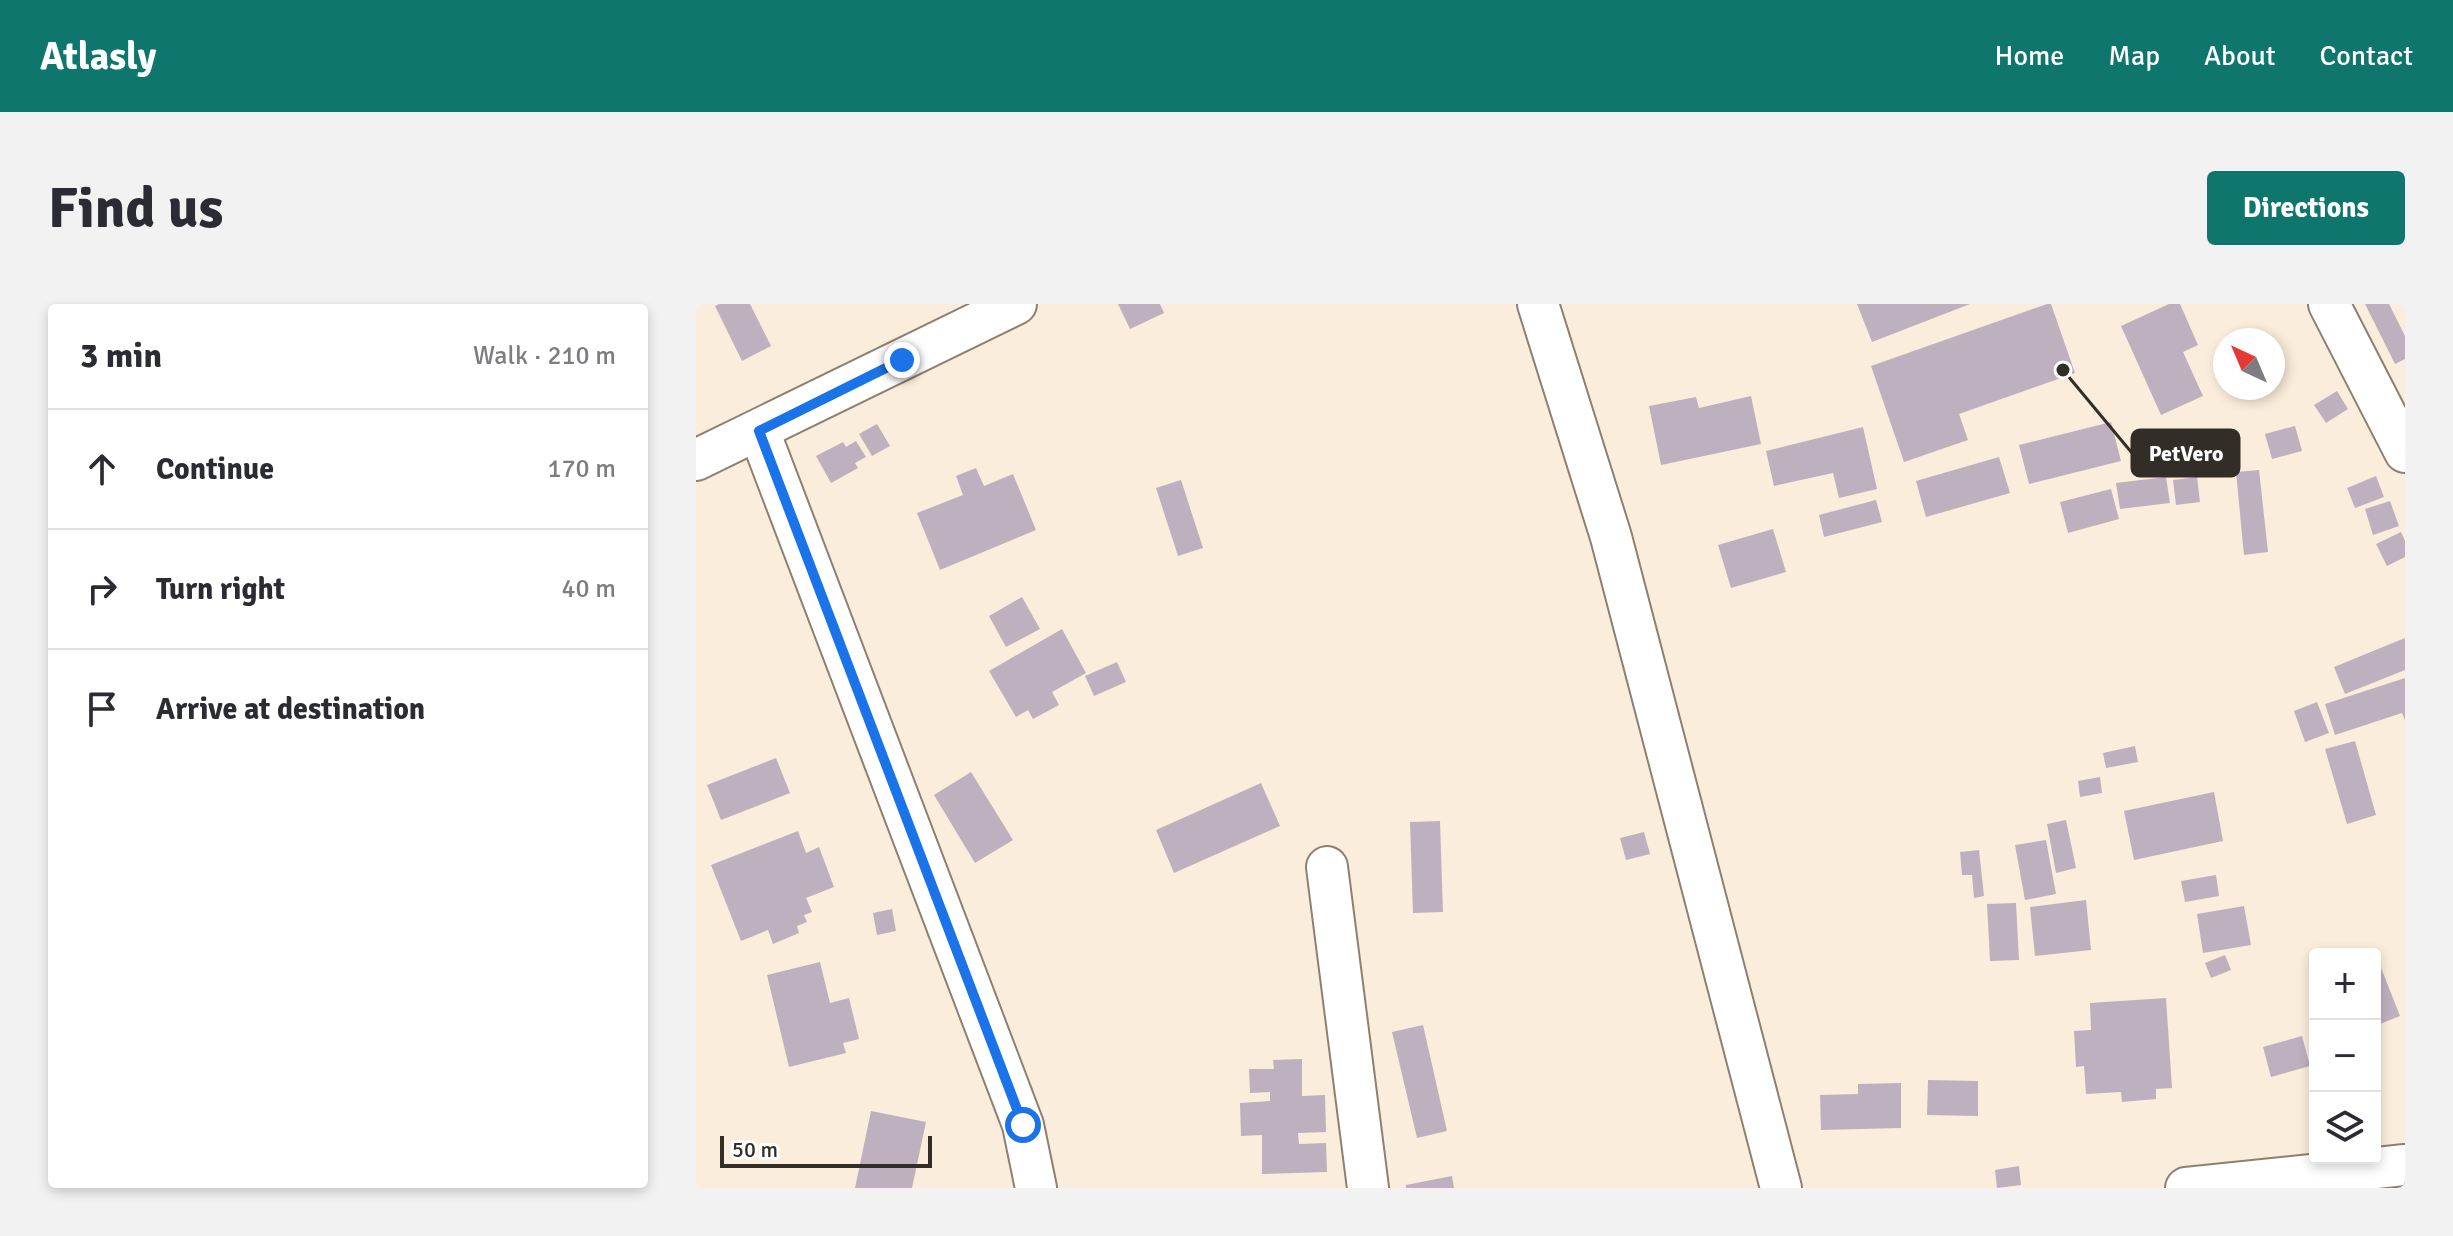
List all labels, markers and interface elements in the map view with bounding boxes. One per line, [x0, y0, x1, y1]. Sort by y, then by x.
text: Atlasly [40, 33, 156, 80]
text: Home [1995, 39, 2064, 73]
text: Map [2108, 39, 2160, 73]
text: About [2204, 39, 2276, 73]
text: Contact [2320, 39, 2413, 73]
button: Directions [2207, 171, 2405, 245]
text: Find us [48, 174, 223, 243]
north arrow [2213, 328, 2285, 400]
text: 3 min [80, 335, 162, 377]
text: Walk · 210 m [473, 340, 616, 372]
route end [884, 342, 920, 378]
callout: PetVero [2132, 430, 2239, 476]
text: PetVero [2149, 440, 2223, 467]
icon: ahead [80, 447, 124, 491]
text: Continue [156, 451, 274, 488]
text: 170 m [547, 453, 616, 485]
icon: right [80, 567, 124, 611]
text: Turn right [156, 571, 285, 608]
text: 40 m [561, 573, 616, 605]
icon: arrive [80, 687, 124, 731]
text: Arrive at destination [156, 691, 425, 728]
map controls [2309, 948, 2381, 1164]
button: + [2309, 948, 2381, 1020]
button: − [2309, 1020, 2381, 1092]
button: layers [2309, 1092, 2381, 1164]
route start [1005, 1107, 1041, 1143]
scale bar [720, 1132, 932, 1168]
text: 50 m [732, 1136, 778, 1163]

